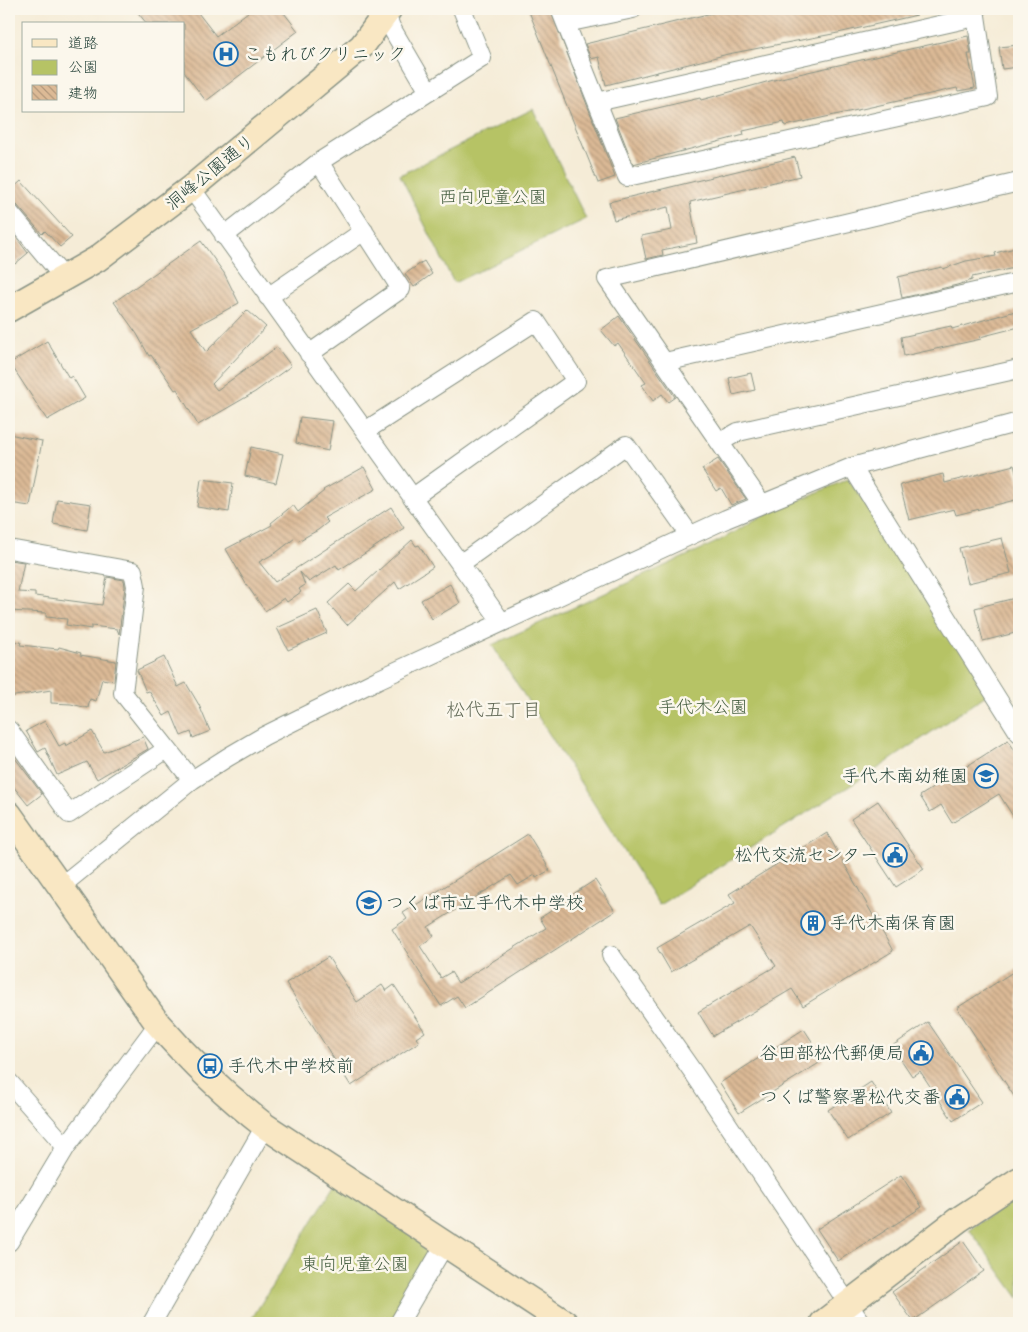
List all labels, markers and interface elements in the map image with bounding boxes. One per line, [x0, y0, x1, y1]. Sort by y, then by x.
legend [22, 22, 185, 112]
text: 道路 [68, 30, 98, 56]
place label: こもれびクリニック [244, 38, 406, 70]
hospital icon: こもれびクリニック [213, 41, 239, 67]
text: 公園 [68, 54, 98, 80]
text: 建物 [68, 80, 98, 106]
street label: 洞峰公園通り [158, 126, 262, 218]
park label: 西向児童公園 [439, 181, 547, 213]
park label: 手代木公園 [658, 691, 748, 723]
district label: 松代五丁目 [446, 693, 542, 726]
place label: 手代木南幼稚園 [842, 760, 968, 792]
school or university icon: 手代木南幼稚園 [973, 763, 999, 789]
place label: 松代交流センター [735, 839, 878, 871]
public building icon: 松代交流センター [882, 842, 908, 868]
place label: つくば市立手代木中学校 [386, 887, 584, 919]
school or university icon: つくば市立手代木中学校 [356, 890, 382, 916]
place label: 手代木南保育園 [830, 907, 956, 939]
building icon: 手代木南保育園 [800, 910, 826, 936]
place label: 谷田部松代郵便局 [760, 1037, 904, 1069]
public building icon: 谷田部松代郵便局 [908, 1040, 934, 1066]
place label: 手代木中学校前 [228, 1050, 354, 1082]
bus stop icon: 手代木中学校前 [197, 1053, 223, 1079]
place label: つくば警察署松代交番 [760, 1081, 940, 1113]
public building icon: つくば警察署松代交番 [944, 1084, 970, 1110]
park label: 東向児童公園 [301, 1248, 409, 1280]

